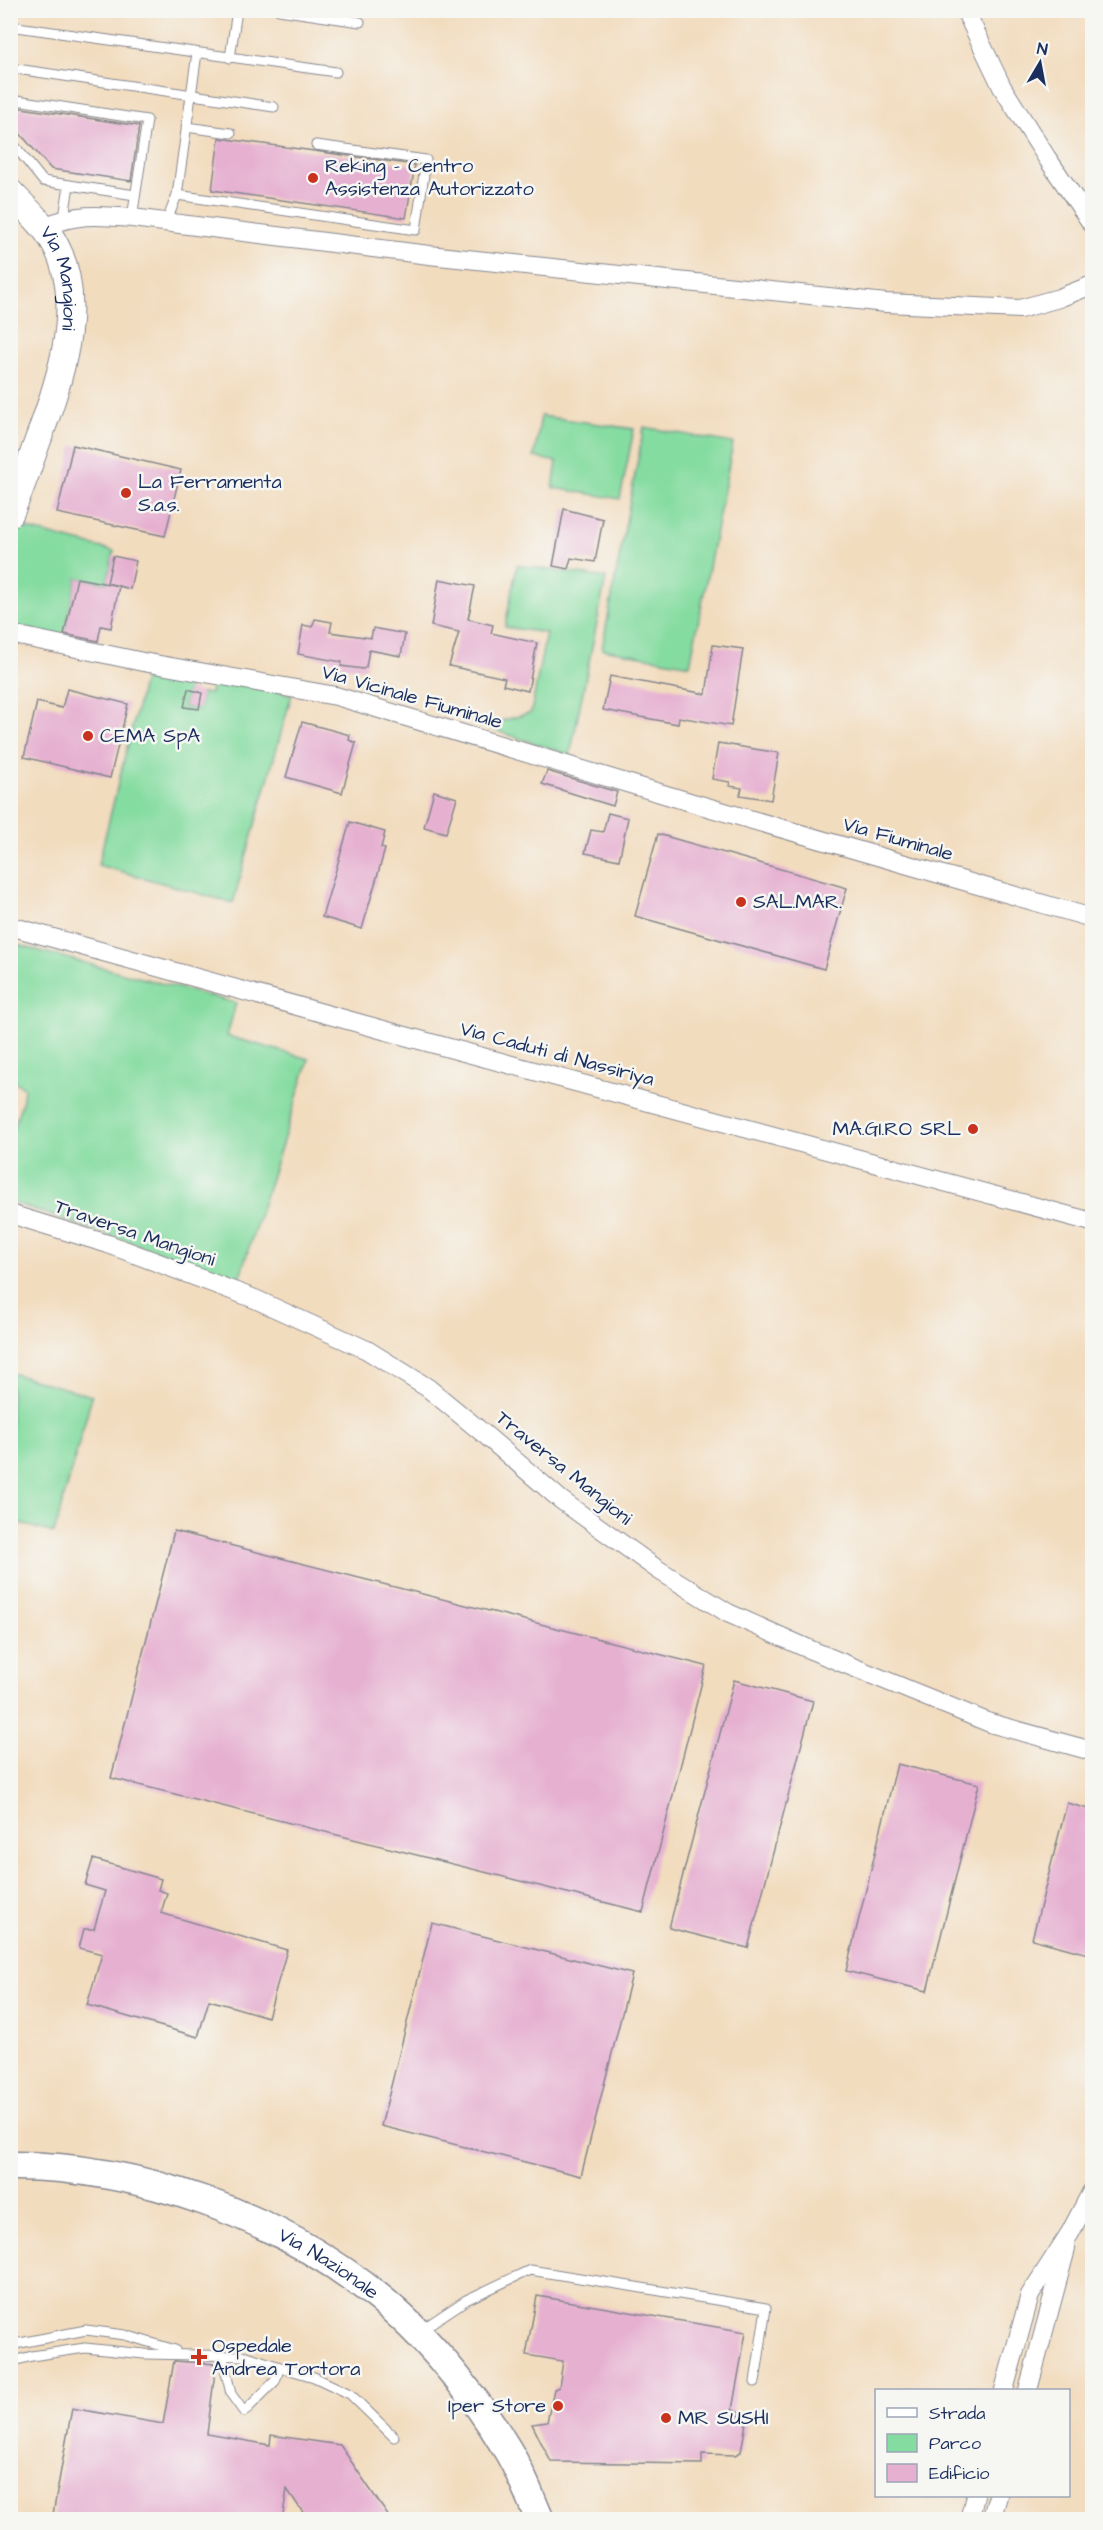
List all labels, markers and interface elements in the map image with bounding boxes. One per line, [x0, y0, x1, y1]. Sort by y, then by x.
north arrow [1010, 33, 1070, 93]
text: N [1036, 38, 1049, 61]
place label: Reking - Centro Assistenza Autorizzato [325, 152, 534, 203]
marker: Reking - Centro Assistenza Autorizzato [306, 171, 320, 185]
street label: Via Mangioni [33, 220, 84, 332]
place label: La Ferramenta S.a.s. [138, 468, 282, 519]
marker: La Ferramenta S.a.s. [119, 486, 133, 500]
street label: Via Vicinale Fiuminale [318, 658, 506, 736]
place label: CEMA SpA [100, 722, 200, 750]
marker: CEMA SpA [81, 729, 95, 743]
street label: Via Fiuminale [840, 810, 957, 868]
place label: SAL.MAR. [753, 888, 842, 916]
marker: SAL.MAR. [734, 895, 748, 909]
street label: Via Caduti di Nassiriya [457, 1015, 657, 1094]
place label: MA.GI.RO SRL [833, 1115, 961, 1143]
marker: MA.GI.RO SRL [966, 1122, 980, 1136]
street label: Traversa Mangioni [50, 1192, 219, 1275]
street label: Traversa Mangioni [489, 1404, 638, 1533]
street label: Via Nazionale [273, 2221, 385, 2306]
place label: Ospedale Andrea Tortora [212, 2332, 360, 2383]
marker: Ospedale Andrea Tortora [190, 2348, 208, 2366]
legend [875, 2389, 1070, 2497]
place label: Iper Store [448, 2392, 546, 2420]
marker: Iper Store [551, 2399, 565, 2413]
text: Strada [929, 2401, 985, 2426]
place label: MR SUSHI [678, 2404, 769, 2432]
marker: MR SUSHI [659, 2411, 673, 2425]
text: Parco [929, 2431, 981, 2456]
text: Edificio [929, 2461, 989, 2486]

